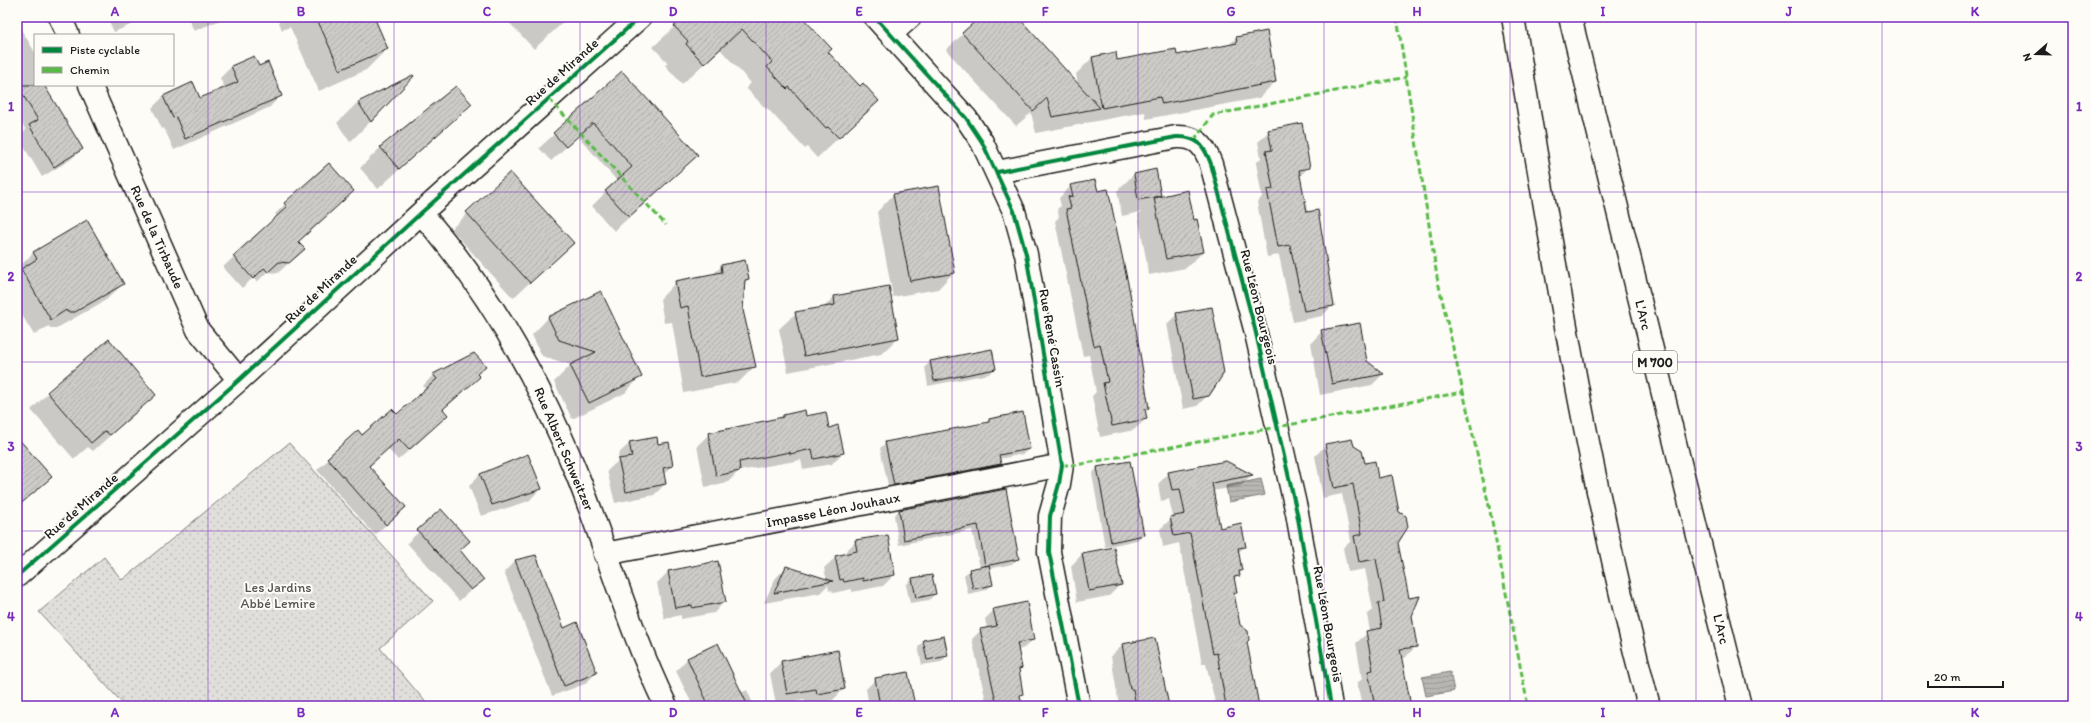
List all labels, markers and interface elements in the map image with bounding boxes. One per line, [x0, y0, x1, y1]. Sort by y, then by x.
text: A [110, 4, 120, 19]
text: B [297, 4, 306, 19]
text: C [483, 4, 492, 19]
text: D [669, 4, 678, 19]
text: E [855, 4, 863, 19]
text: F [1042, 4, 1049, 19]
text: G [1227, 4, 1236, 19]
text: H [1413, 4, 1422, 19]
text: I [1601, 4, 1606, 19]
text: J [1785, 4, 1793, 19]
text: K [1971, 4, 1980, 19]
legend [34, 34, 174, 86]
street label: Rue de Mirande [522, 34, 602, 109]
north arrow [2016, 34, 2056, 74]
text: Piste cyclable [70, 43, 140, 57]
text: N [2020, 52, 2034, 63]
text: Chemin [70, 63, 110, 77]
text: 1 [8, 99, 14, 114]
text: 1 [2076, 99, 2082, 114]
street label: Rue de la Tirbaude [127, 183, 188, 292]
street label: Rue Léon Bourgeois [1236, 248, 1282, 366]
street label: Rue de Mirande [281, 251, 361, 327]
text: 2 [8, 269, 15, 284]
text: 2 [2076, 269, 2083, 284]
street label: Rue René Cassin [1035, 288, 1069, 389]
street label: L'Arc [1631, 298, 1655, 332]
road number: M 700 [1633, 351, 1677, 373]
street label: Rue Albert Schweitzer [530, 385, 598, 514]
text: 3 [7, 439, 15, 454]
text: 3 [2075, 439, 2083, 454]
street label: Rue de Mirande [40, 469, 122, 543]
street label: Impasse Léon Jouhaux [765, 489, 901, 531]
street label: Rue Léon Bourgeois [1309, 564, 1347, 684]
park label: Les Jardins Abbé Lemire [241, 579, 316, 612]
text: 4 [7, 609, 15, 624]
text: 4 [2075, 609, 2083, 624]
street label: L'Arc [1709, 612, 1733, 646]
scale bar [1928, 663, 2003, 689]
text: 20 m [1934, 670, 1961, 684]
text: A [110, 705, 120, 720]
text: B [297, 705, 306, 720]
text: C [483, 705, 492, 720]
text: D [669, 705, 678, 720]
text: E [855, 705, 863, 720]
text: F [1042, 705, 1049, 720]
text: G [1227, 705, 1236, 720]
text: H [1413, 705, 1422, 720]
text: I [1601, 705, 1606, 720]
text: J [1785, 705, 1793, 720]
text: K [1971, 705, 1980, 720]

